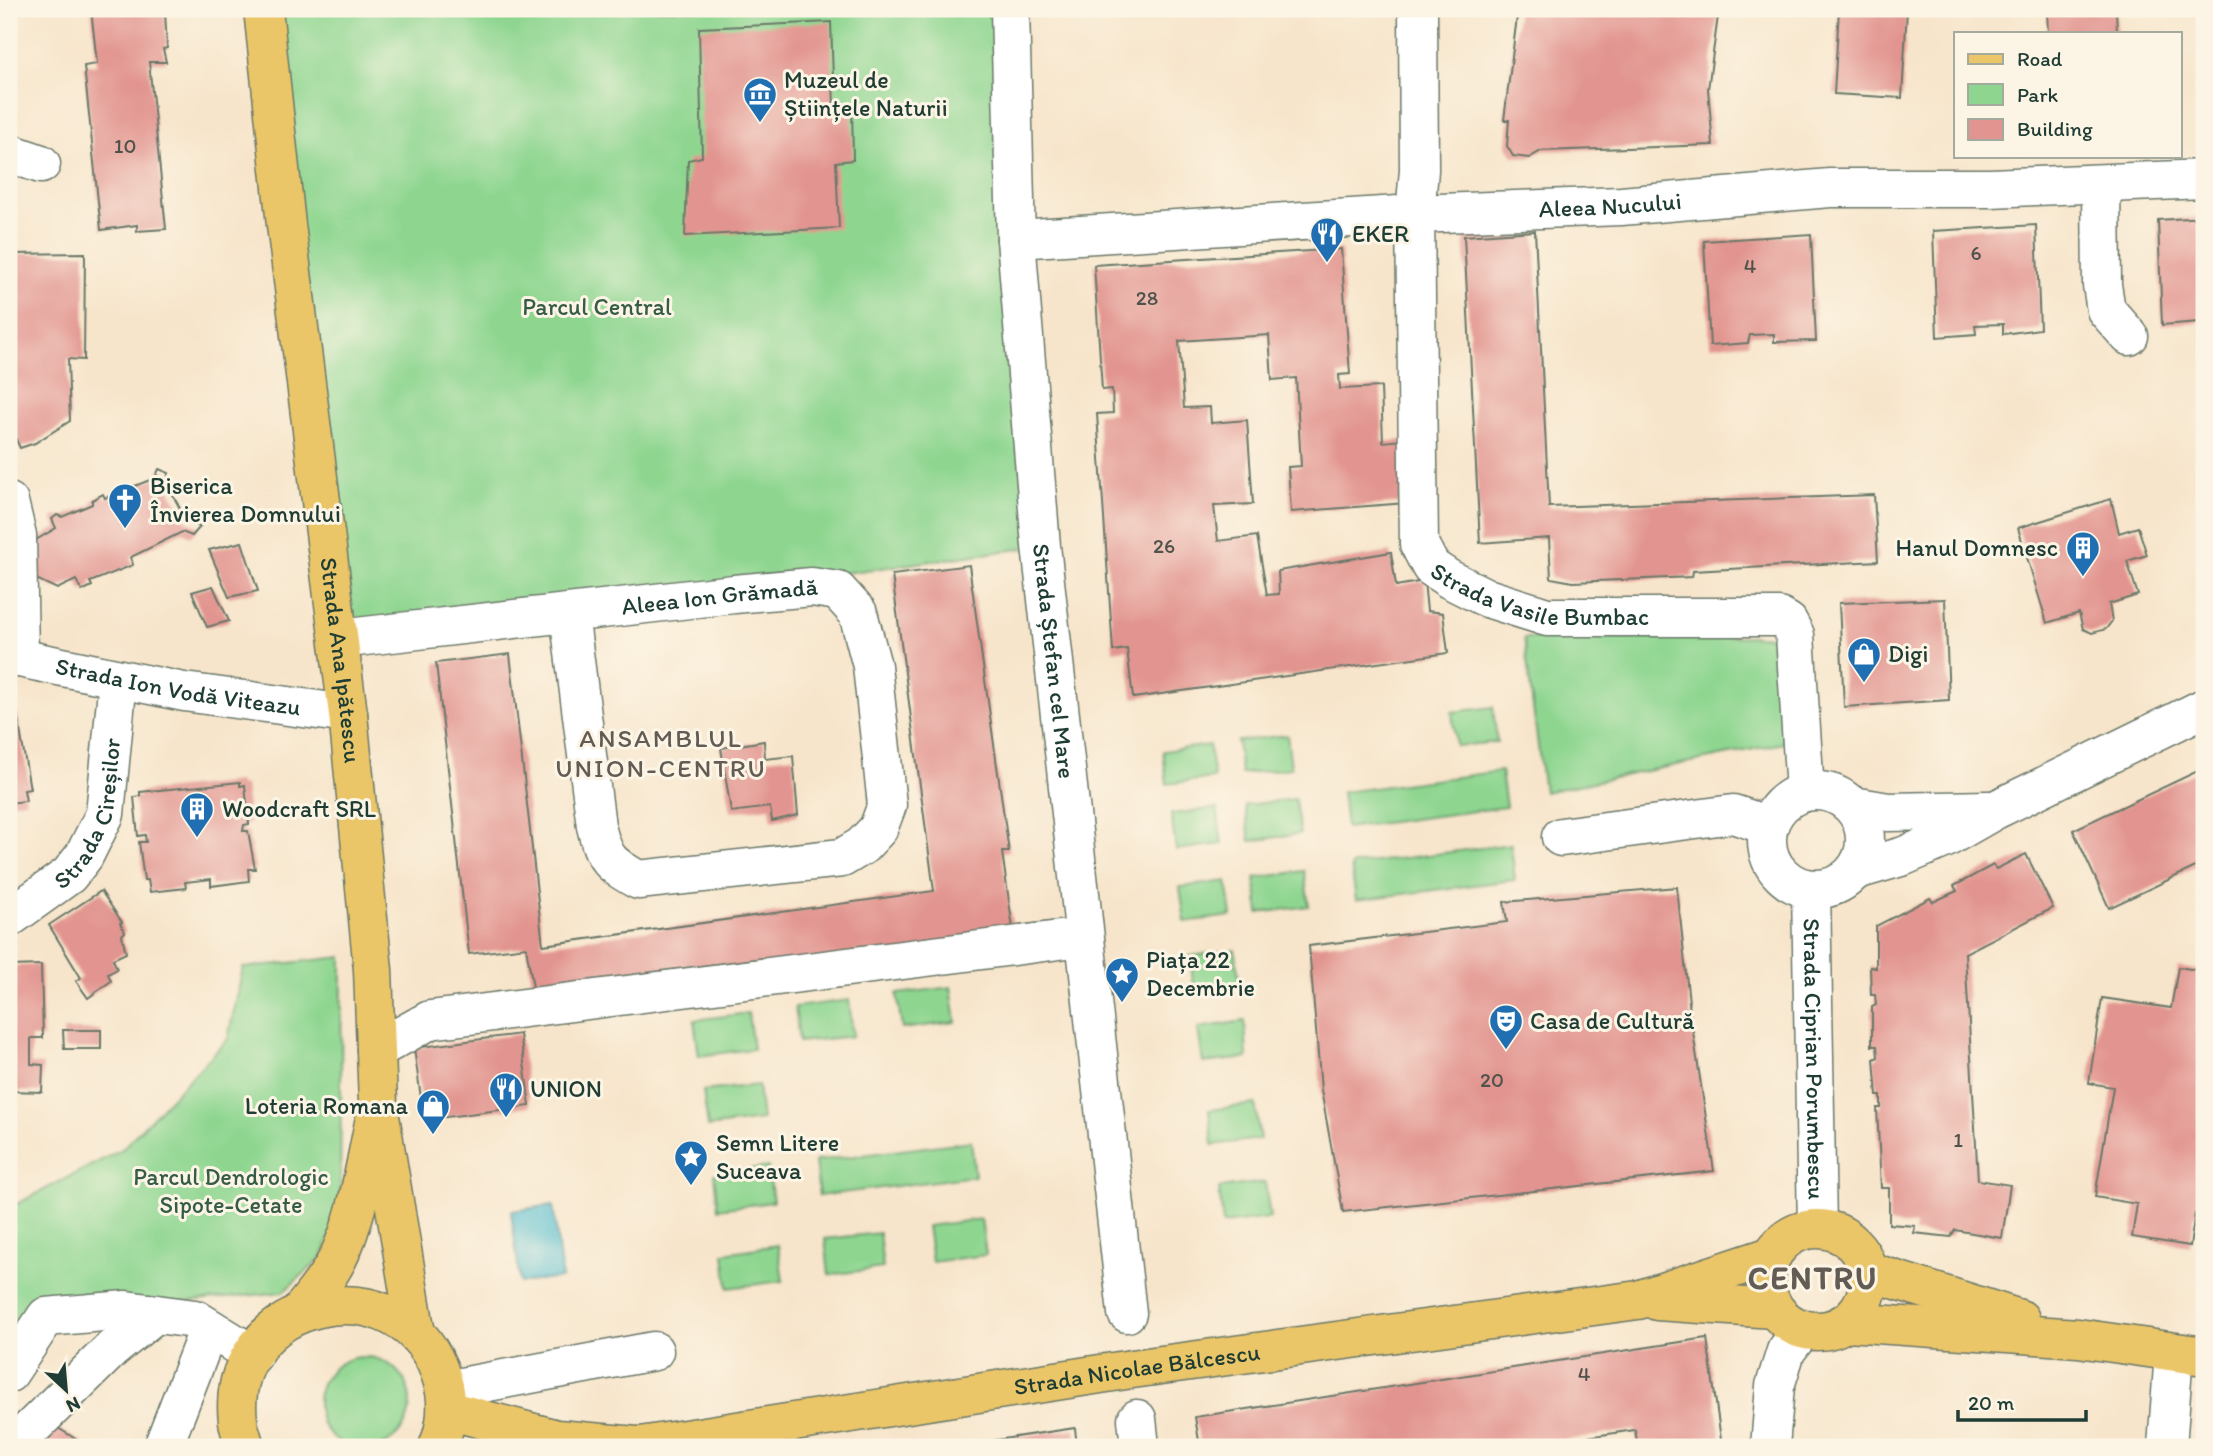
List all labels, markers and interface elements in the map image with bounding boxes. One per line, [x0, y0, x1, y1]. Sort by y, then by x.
legend [1954, 32, 2182, 158]
text: Road [2017, 46, 2063, 71]
place label: Muzeul de Științele Naturii [784, 65, 948, 122]
museum icon: Muzeul de Științele Naturii [741, 75, 779, 124]
text: Park [2017, 82, 2059, 107]
text: Building [2017, 116, 2093, 141]
house number: 10 [114, 133, 136, 158]
street label: Aleea Nucului [1538, 186, 1683, 223]
restaurant icon: EKER [1308, 215, 1346, 264]
place label: EKER [1352, 219, 1409, 248]
house number: 6 [1970, 240, 1982, 265]
house number: 4 [1744, 253, 1757, 278]
house number: 28 [1136, 285, 1158, 310]
park label: Parcul Central [522, 292, 672, 321]
place label: Biserica Învierea Domnului [150, 471, 341, 528]
church icon: Biserica Învierea Domnului [106, 481, 144, 530]
building icon: Hanul Domnesc [2064, 529, 2102, 578]
house number: 26 [1153, 533, 1175, 558]
place label: Hanul Domnesc [1895, 533, 2058, 562]
street label: Strada Ștefan cel Mare [1027, 542, 1082, 780]
street label: Strada Ana Ipătescu [314, 556, 368, 764]
street label: Strada Vasile Bumbac [1425, 556, 1649, 631]
street label: Aleea Ion Grămadă [620, 572, 819, 621]
shop icon: Digi [1845, 635, 1883, 684]
place label: Digi [1888, 639, 1929, 668]
street label: Strada Ion Vodă Viteazu [53, 651, 302, 722]
district label: ANSAMBLUL UNION-CENTRU [555, 722, 767, 784]
street label: Strada Cireșilor [48, 736, 126, 895]
building icon: Woodcraft SRL [178, 790, 216, 839]
place label: Woodcraft SRL [222, 794, 376, 823]
street label: Strada Ciprian Porumbescu [1798, 918, 1831, 1200]
place label: Piața 22 Decembrie [1146, 945, 1255, 1002]
place icon: Piața 22 Decembrie [1103, 955, 1141, 1004]
theatre icon: Casa de Cultură [1487, 1002, 1525, 1051]
place label: Casa de Cultură [1530, 1006, 1695, 1035]
house number: 20 [1480, 1067, 1504, 1092]
restaurant icon: UNION [487, 1070, 525, 1119]
place label: UNION [530, 1074, 602, 1103]
shop icon: Loteria Romana [414, 1087, 452, 1136]
place label: Loteria Romana [245, 1091, 408, 1120]
house number: 1 [1953, 1127, 1963, 1152]
place label: Semn Litere Suceava [716, 1128, 839, 1185]
place icon: Semn Litere Suceava [672, 1138, 710, 1187]
park label: Parcul Dendrologic Sipote-Cetate [133, 1162, 329, 1219]
district label: CENTRU [1748, 1259, 1878, 1297]
street label: Strada Nicolae Bălcescu [1012, 1337, 1262, 1401]
north arrow [32, 1354, 102, 1424]
house number: 4 [1578, 1361, 1591, 1386]
scale bar [1958, 1379, 2085, 1423]
text: 20 m [1968, 1390, 2015, 1415]
text: N [62, 1392, 84, 1418]

